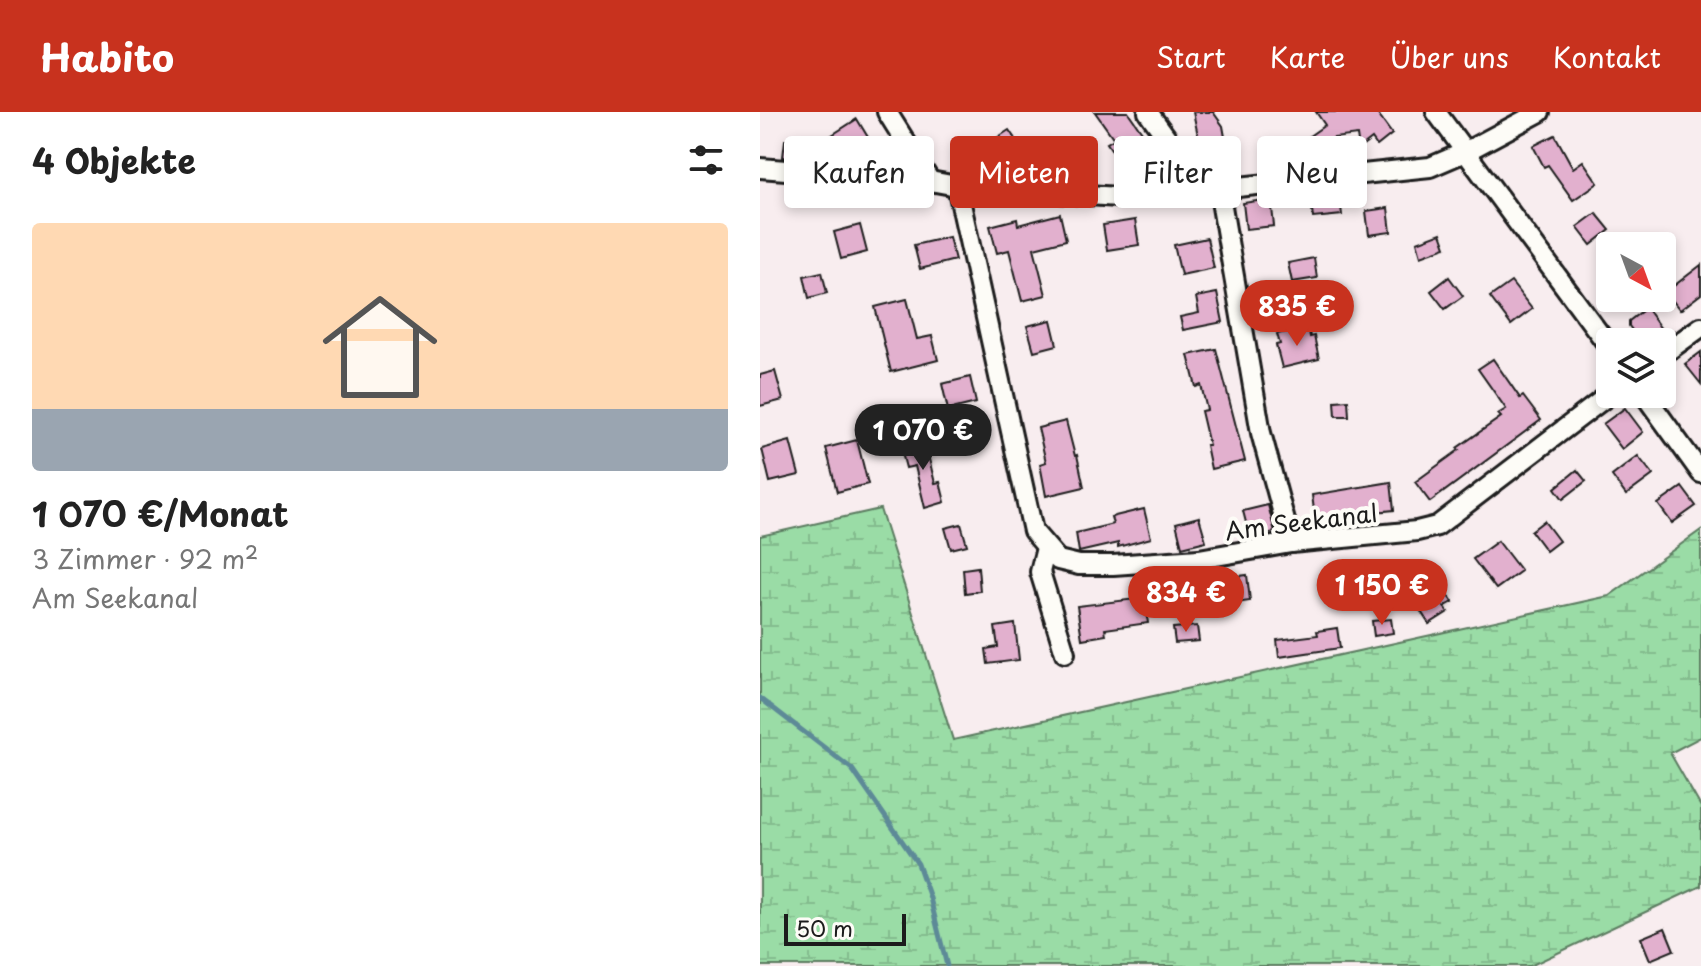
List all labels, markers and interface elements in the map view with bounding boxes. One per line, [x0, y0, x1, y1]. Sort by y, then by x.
text: Habito [40, 28, 174, 85]
text: Start [1156, 35, 1226, 78]
text: Karte [1270, 35, 1345, 78]
text: Über uns [1389, 35, 1509, 78]
text: Kontakt [1553, 35, 1661, 78]
text: 4 Objekte [32, 134, 196, 186]
chip: Kaufen [784, 136, 934, 208]
chip: Mieten [950, 136, 1098, 208]
chip: Filter [1114, 136, 1241, 208]
chip: Neu [1257, 136, 1367, 208]
icon: filters [684, 138, 728, 182]
north arrow [1596, 232, 1676, 312]
map controls [1596, 232, 1676, 408]
icon: home [308, 275, 452, 419]
pin: 835 € [1241, 280, 1353, 348]
text: 835 € [1258, 286, 1336, 325]
button: layers [1596, 328, 1676, 408]
pin: 1 070 € [849, 404, 997, 472]
text: 1 070 € [873, 410, 973, 449]
text: 1 070 €/Monat [32, 487, 289, 539]
street label: Am Seekanal [1223, 494, 1379, 548]
text: 3 Zimmer · 92 m² [32, 539, 258, 578]
pin: 1 150 € [1308, 559, 1456, 627]
text: 1 150 € [1335, 565, 1429, 604]
pin: 834 € [1130, 566, 1242, 634]
text: 834 € [1146, 572, 1226, 611]
text: Am Seekanal [32, 578, 198, 617]
scale bar [784, 910, 906, 946]
text: 50 m [796, 911, 853, 944]

